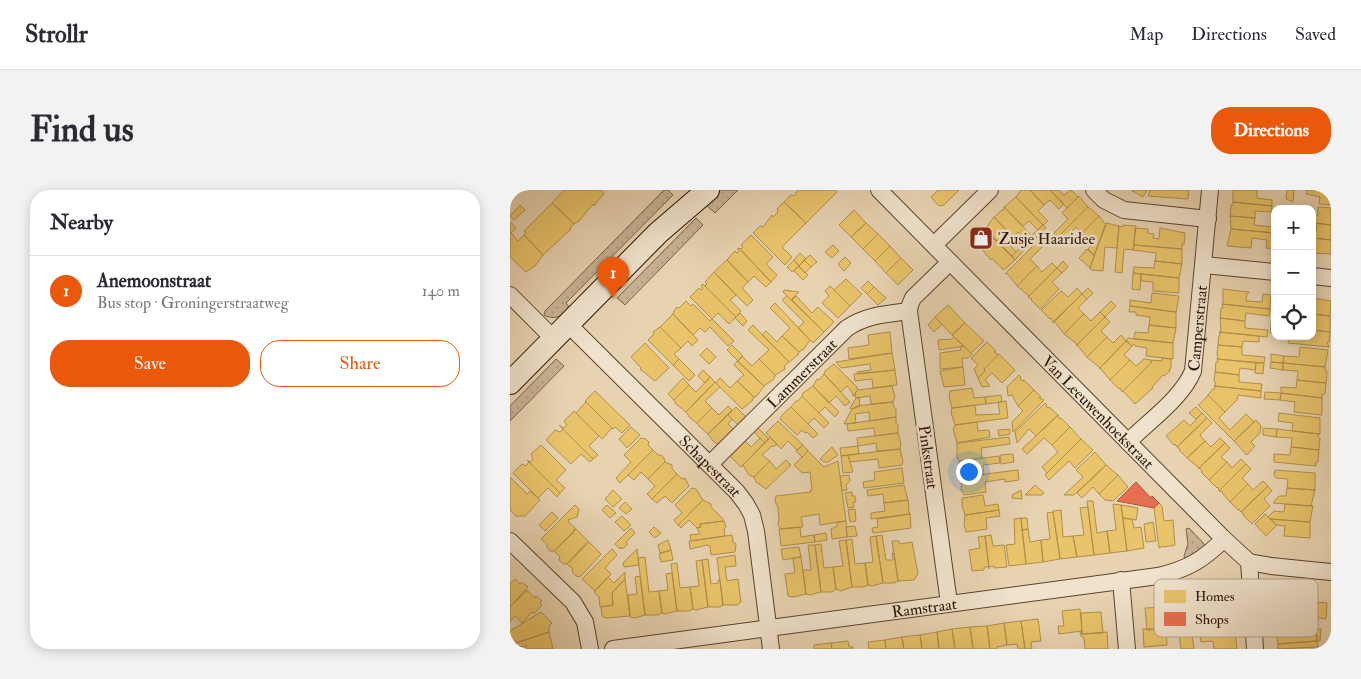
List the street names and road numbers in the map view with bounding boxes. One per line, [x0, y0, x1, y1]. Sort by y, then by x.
street label: Camperstraat [1184, 284, 1212, 372]
street label: Lammerstraat [763, 335, 841, 413]
street label: Van Leeuwenhoekstraat [1037, 352, 1158, 473]
street label: Pinkstraat [914, 424, 942, 490]
street label: Schapestraat [674, 431, 746, 501]
street label: Ramstraat [891, 594, 958, 623]

